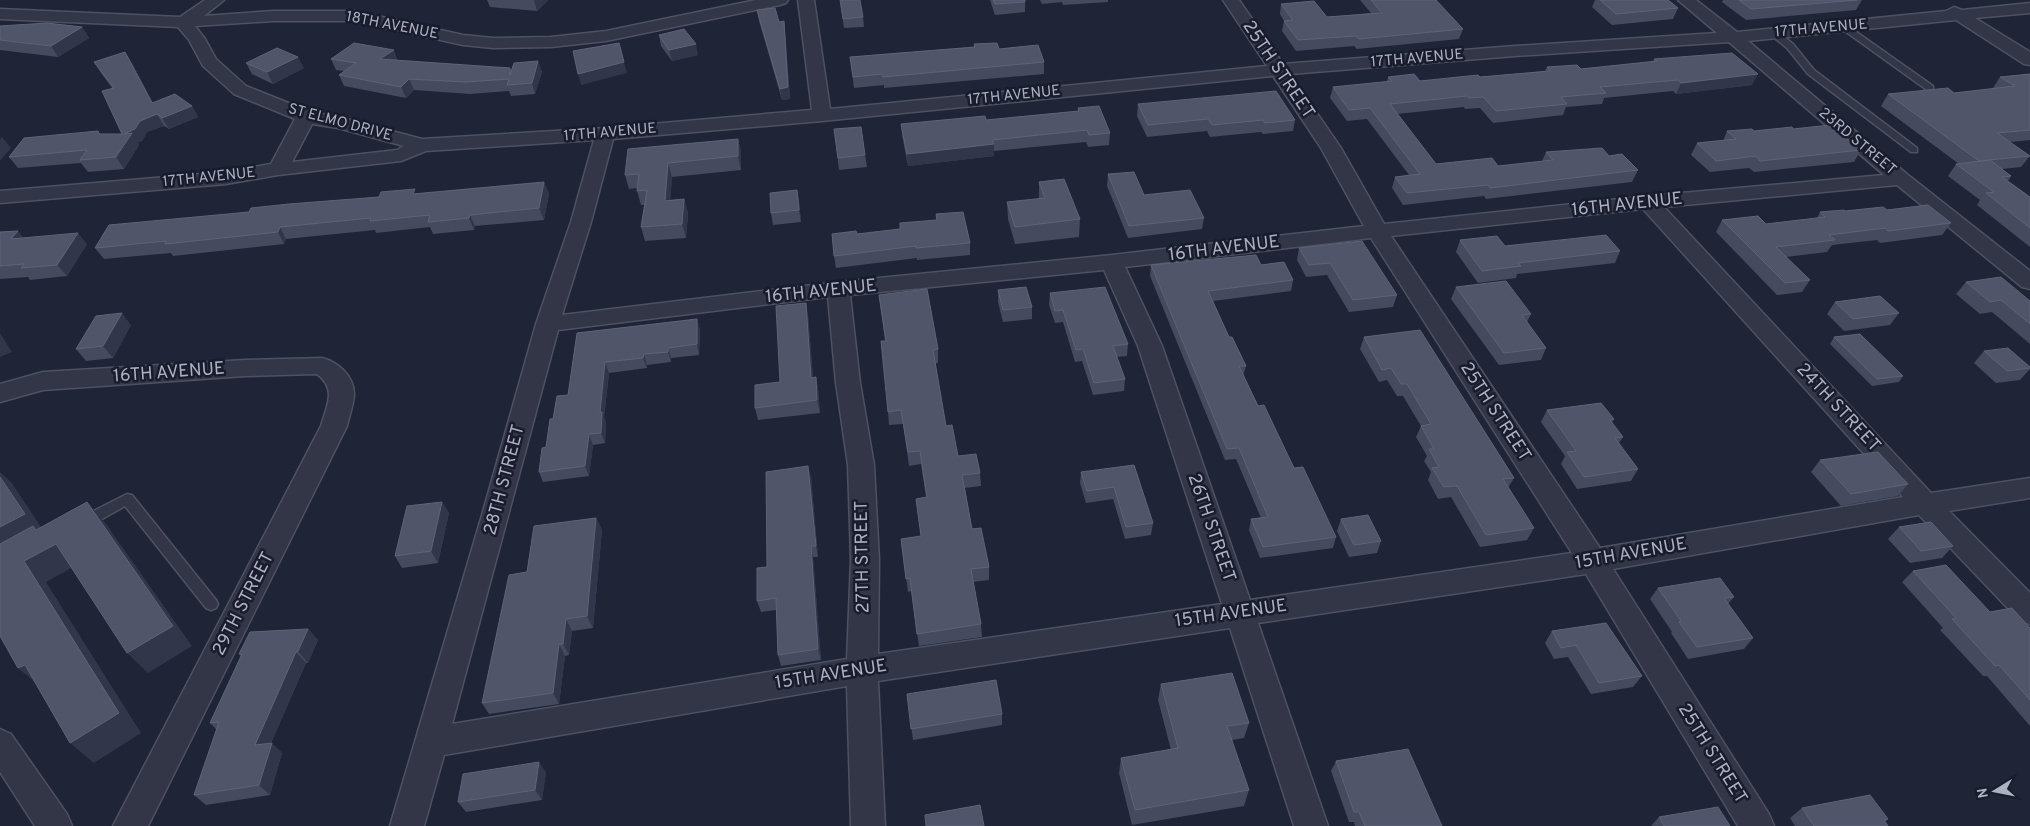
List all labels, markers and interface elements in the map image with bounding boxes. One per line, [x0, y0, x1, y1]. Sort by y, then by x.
street label: 18TH AVENUE [344, 8, 440, 44]
street label: 17TH AVENUE [1774, 15, 1868, 43]
street label: 25TH STREET [1237, 16, 1319, 124]
street label: 17TH AVENUE [1370, 45, 1464, 73]
street label: 17TH AVENUE [967, 82, 1061, 110]
street label: ST ELMO DRIVE [286, 100, 394, 146]
street label: 23RD STREET [1814, 104, 1900, 180]
street label: 17TH AVENUE [563, 119, 657, 147]
street label: 17TH AVENUE [162, 164, 256, 192]
street label: 16TH AVENUE [1570, 188, 1684, 222]
street label: 16TH AVENUE [1167, 231, 1281, 267]
street label: 16TH AVENUE [764, 275, 878, 309]
street label: 16TH AVENUE [112, 358, 226, 388]
street label: 25TH STREET [1454, 358, 1536, 466]
street label: 24TH STREET [1791, 359, 1885, 457]
street label: 28TH STREET [479, 422, 531, 538]
street label: 26TH STREET [1182, 471, 1240, 585]
street label: 27TH STREET [851, 500, 875, 614]
street label: 15TH AVENUE [1574, 533, 1688, 575]
street label: 29TH STREET [208, 548, 280, 660]
street label: 15TH AVENUE [1174, 595, 1288, 633]
street label: 15TH AVENUE [774, 655, 888, 695]
street label: 25TH STREET [1672, 700, 1752, 808]
north arrow [1970, 766, 2020, 816]
text: N [1974, 787, 1993, 799]

